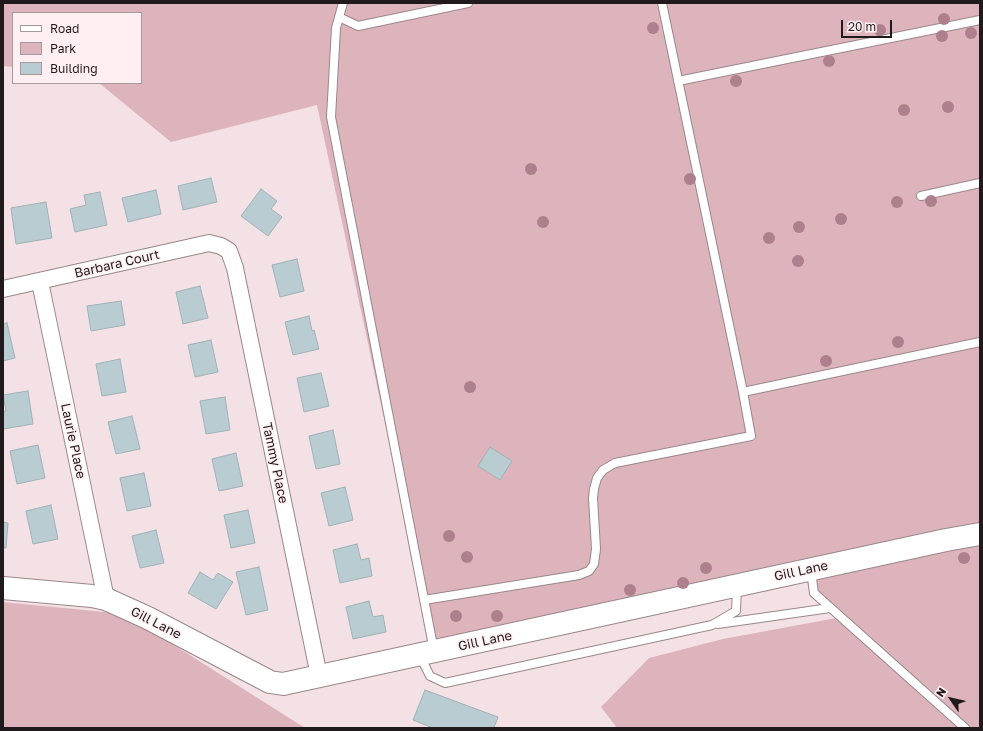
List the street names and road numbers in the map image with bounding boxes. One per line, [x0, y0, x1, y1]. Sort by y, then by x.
street label: Barbara Court [73, 247, 161, 281]
street label: Laurie Place [57, 402, 89, 480]
street label: Tammy Place [259, 421, 291, 505]
street label: Gill Lane [773, 558, 829, 584]
street label: Gill Lane [128, 604, 184, 642]
street label: Gill Lane [457, 628, 513, 654]

